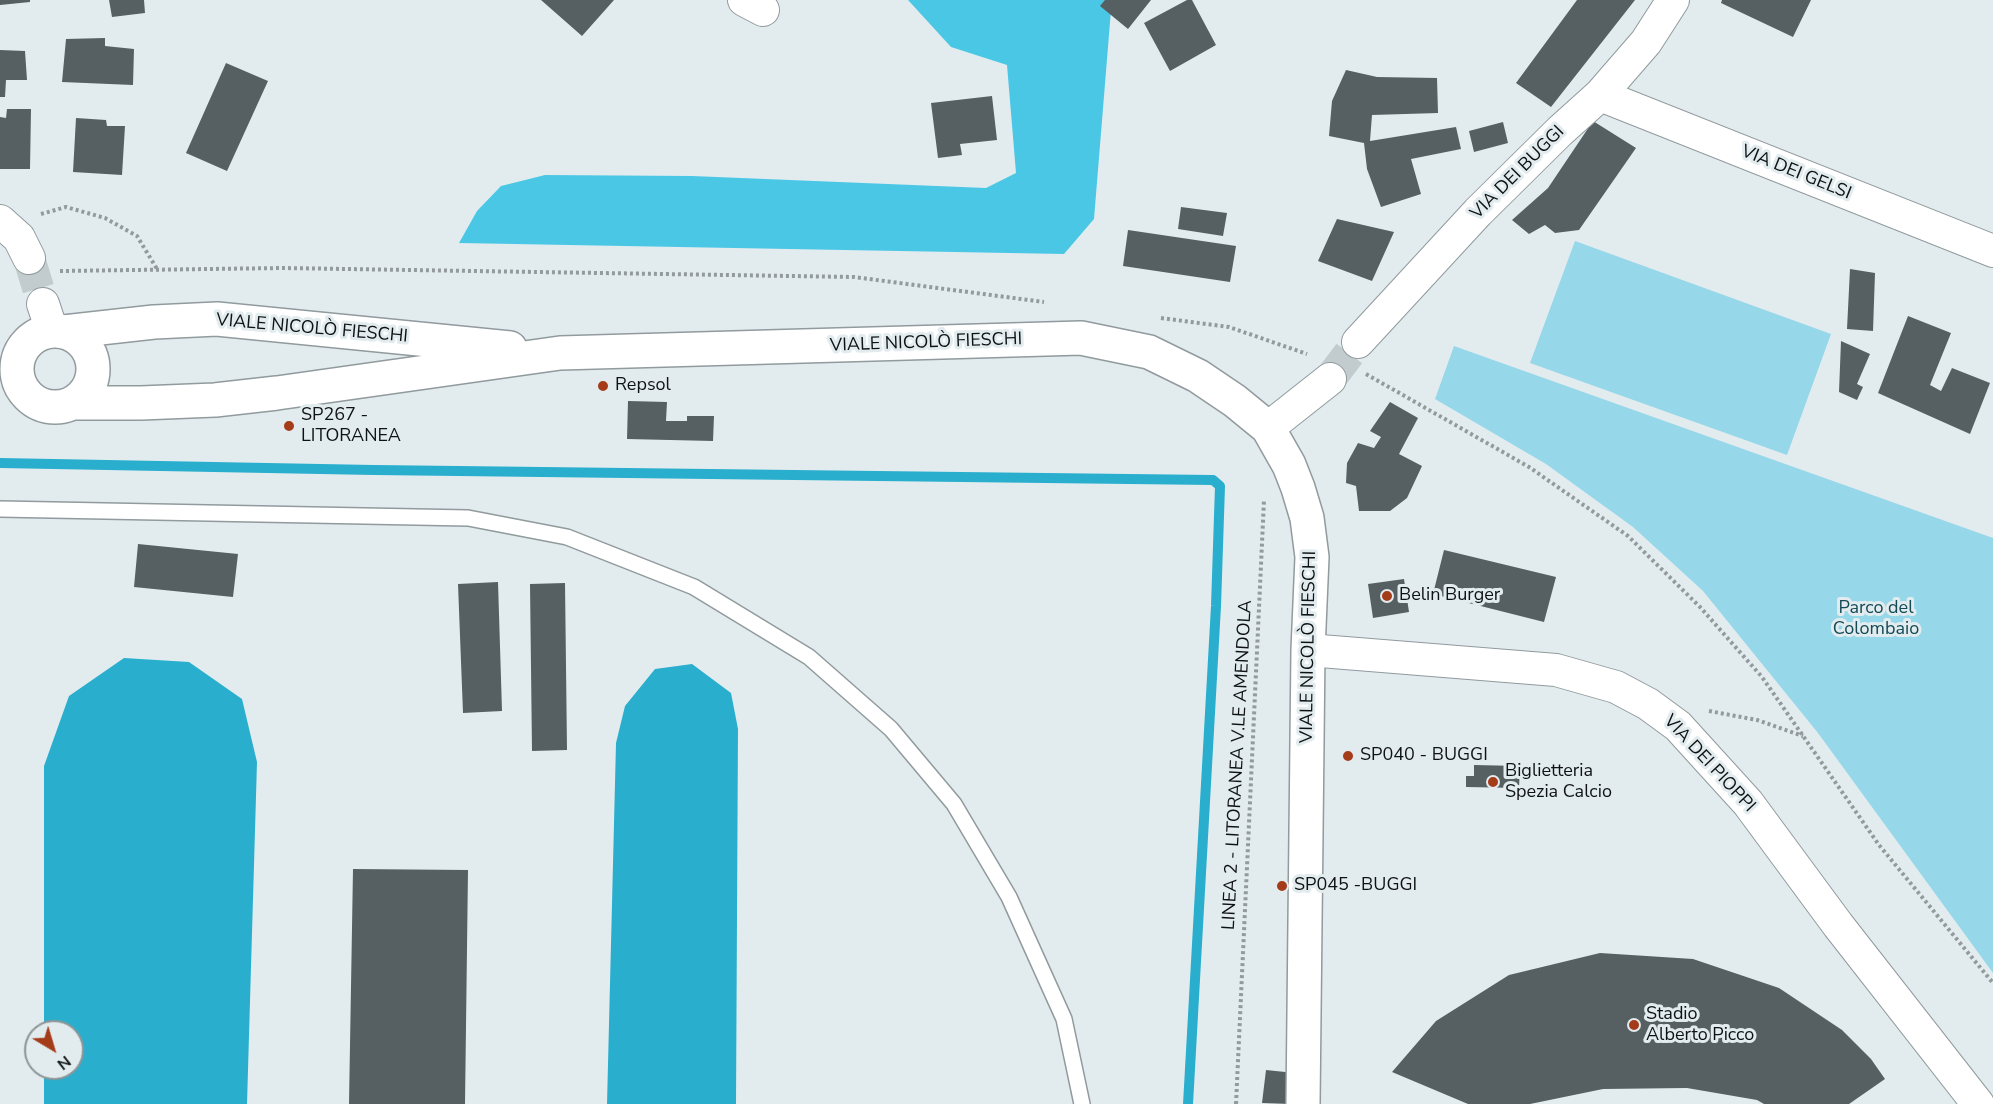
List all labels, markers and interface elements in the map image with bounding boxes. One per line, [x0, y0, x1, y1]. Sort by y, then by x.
street label: VIA DEI BUGGI [1467, 122, 1569, 224]
street label: VIA DEI GELSI [1738, 141, 1854, 205]
street label: VIALE NICOLÒ FIESCHI [215, 310, 409, 348]
street label: VIALE NICOLÒ FIESCHI [830, 329, 1022, 357]
place label: Repsol [615, 375, 671, 397]
marker: Repsol [596, 379, 610, 393]
place label: SP267 - LITORANEA [301, 405, 401, 448]
marker: SP267 - LITORANEA [282, 419, 296, 433]
street label: VIALE NICOLÒ FIESCHI [1297, 551, 1321, 743]
place label: Belin Burger [1399, 585, 1500, 607]
marker: Belin Burger [1380, 589, 1394, 603]
park label: Parco del Colombaio [1833, 598, 1919, 640]
street label: LINEA 2 - LITORANEA V.LE AMENDOLA [1219, 599, 1257, 931]
street label: VIA DEI PIOPPI [1658, 711, 1760, 817]
place label: SP040 - BUGGI [1360, 745, 1488, 767]
marker: SP040 - BUGGI [1341, 749, 1355, 763]
place label: Biglietteria Spezia Calcio [1505, 761, 1612, 804]
marker: Biglietteria Spezia Calcio [1486, 775, 1500, 789]
place label: SP045 -BUGGI [1294, 875, 1417, 897]
marker: SP045 -BUGGI [1275, 879, 1289, 893]
place label: Stadio Alberto Picco [1646, 1004, 1754, 1046]
marker: Stadio Alberto Picco [1627, 1018, 1641, 1032]
north arrow [24, 1020, 84, 1080]
text: N [52, 1050, 75, 1075]

